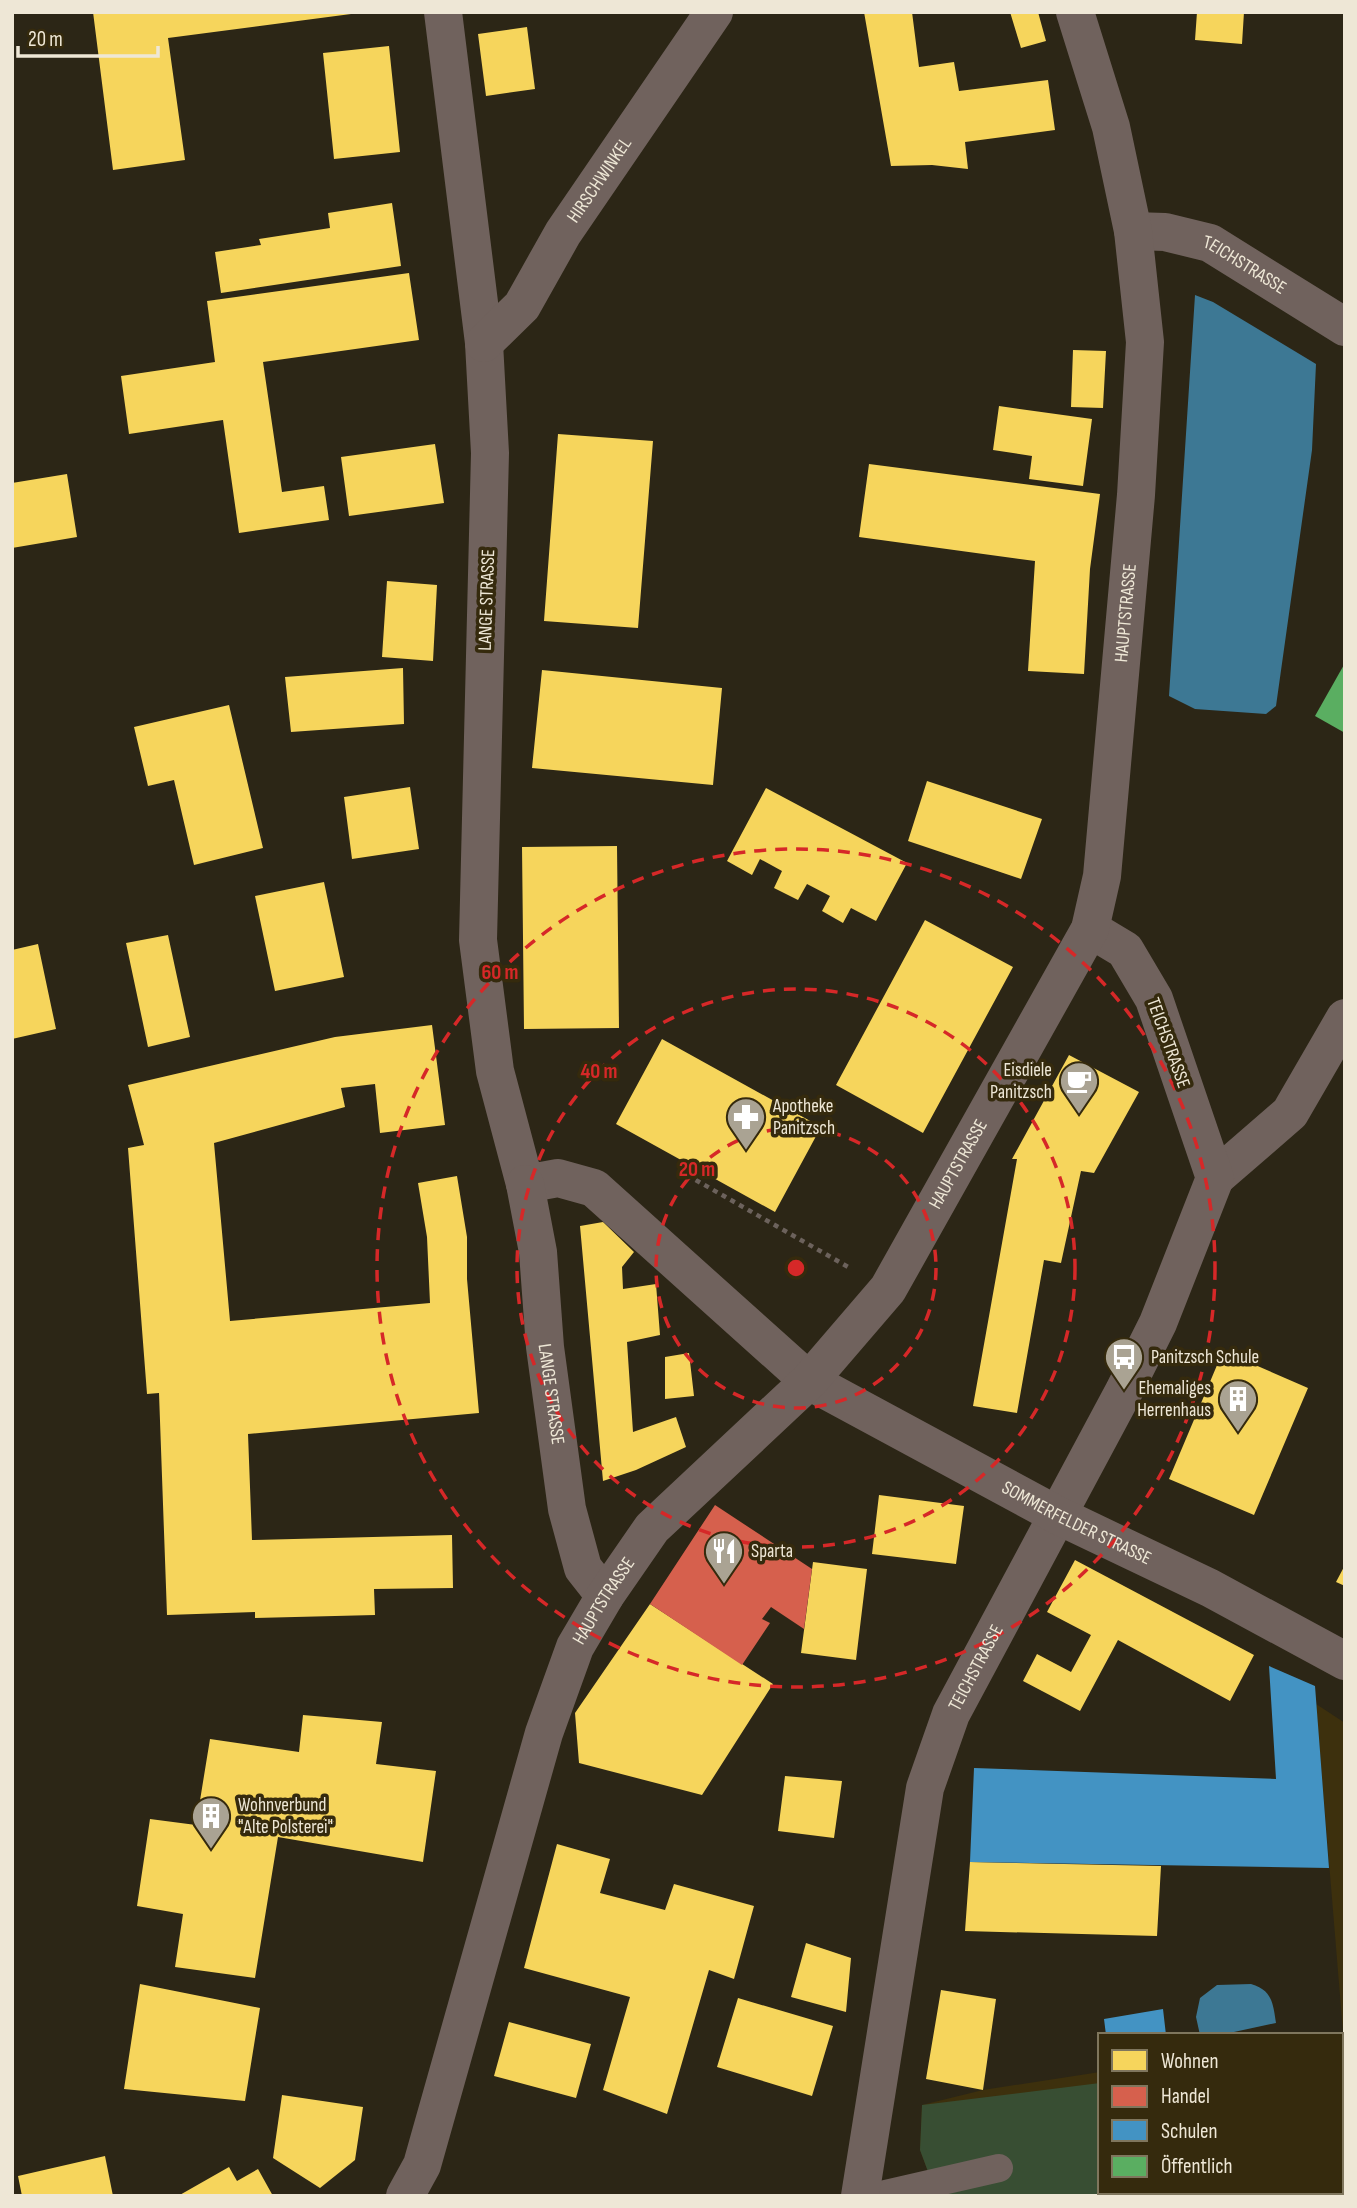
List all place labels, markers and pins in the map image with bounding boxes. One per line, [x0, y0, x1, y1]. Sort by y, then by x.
place label: Eisdiele Panitzsch [990, 1059, 1052, 1104]
cafe icon: Eisdiele Panitzsch [1058, 1060, 1100, 1115]
place label: Apotheke Panitzsch [772, 1095, 835, 1140]
pharmacy icon: Apotheke Panitzsch [725, 1096, 767, 1151]
centre of rings [784, 1256, 808, 1280]
bus stop icon: Panitzsch Schule [1103, 1336, 1145, 1391]
place label: Panitzsch Schule [1151, 1346, 1259, 1369]
place label: Ehemaliges Herrenhaus [1137, 1377, 1211, 1422]
building icon: Ehemaliges Herrenhaus [1217, 1378, 1259, 1433]
restaurant icon: Sparta [703, 1530, 745, 1585]
place label: Sparta [751, 1540, 793, 1563]
place label: Wohnverbund "Alte Polsterei" [238, 1794, 333, 1839]
building icon: Wohnverbund "Alte Polsterei" [190, 1795, 232, 1850]

